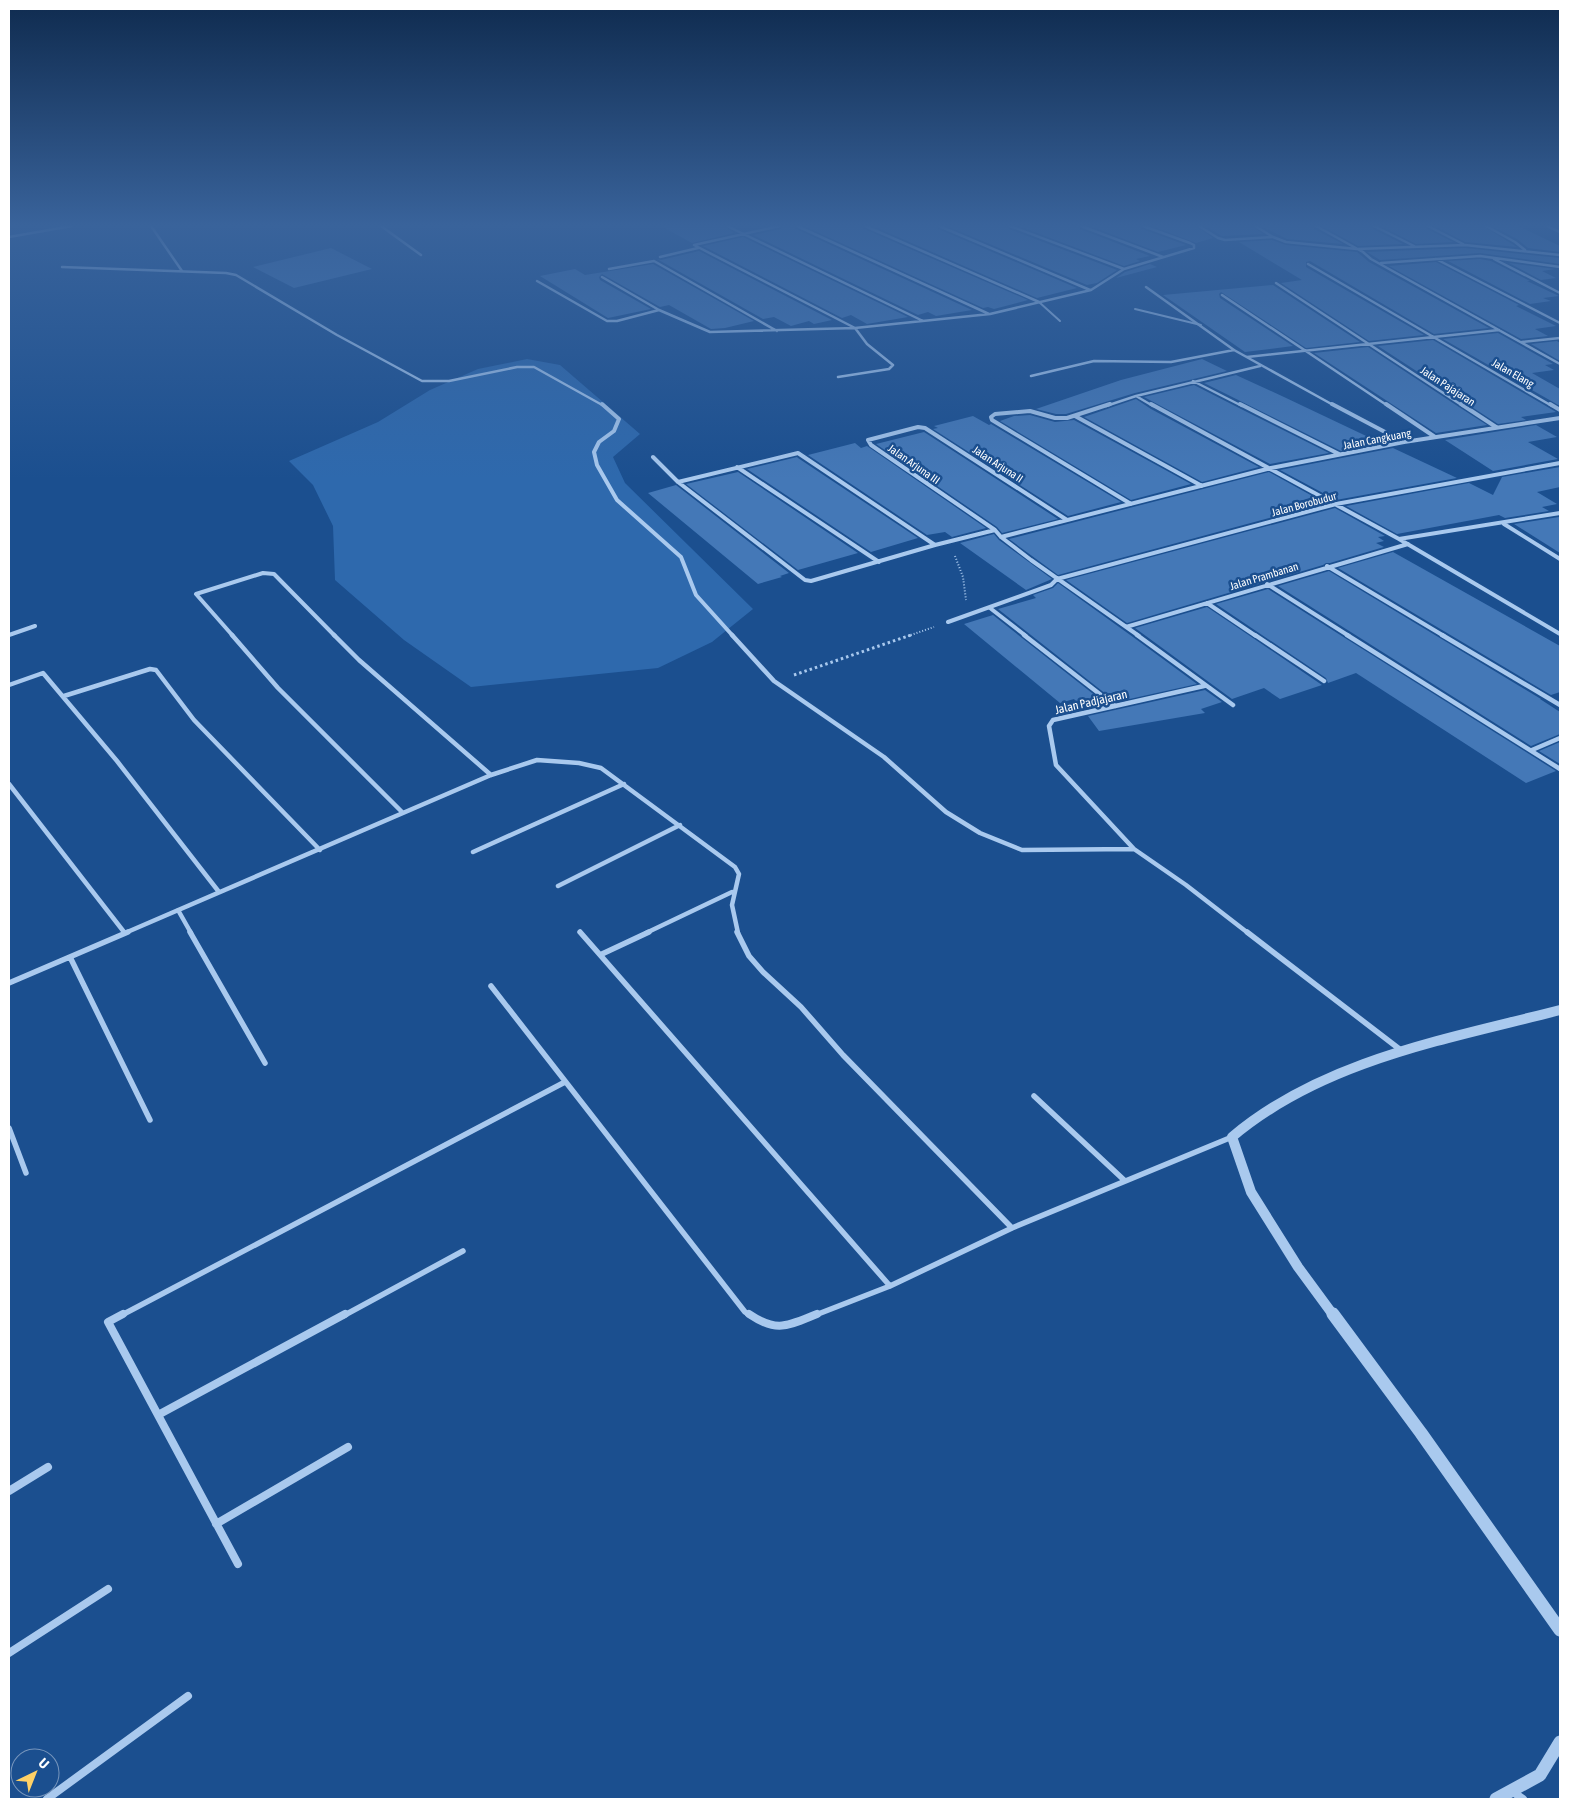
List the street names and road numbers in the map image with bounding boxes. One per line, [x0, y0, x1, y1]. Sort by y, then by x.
street label: Jalan Elang [1490, 356, 1536, 390]
street label: Jalan Pajajaran [1418, 364, 1478, 408]
street label: Jalan Cangkuang [1342, 426, 1412, 451]
street label: Jalan Arjuna III [886, 442, 942, 486]
street label: Jalan Arjuna II [971, 443, 1025, 485]
street label: Jalan Borobudur [1270, 489, 1338, 518]
street label: Jalan Prambanan [1228, 560, 1300, 592]
street label: Jalan Padjajaran [1053, 687, 1129, 717]

